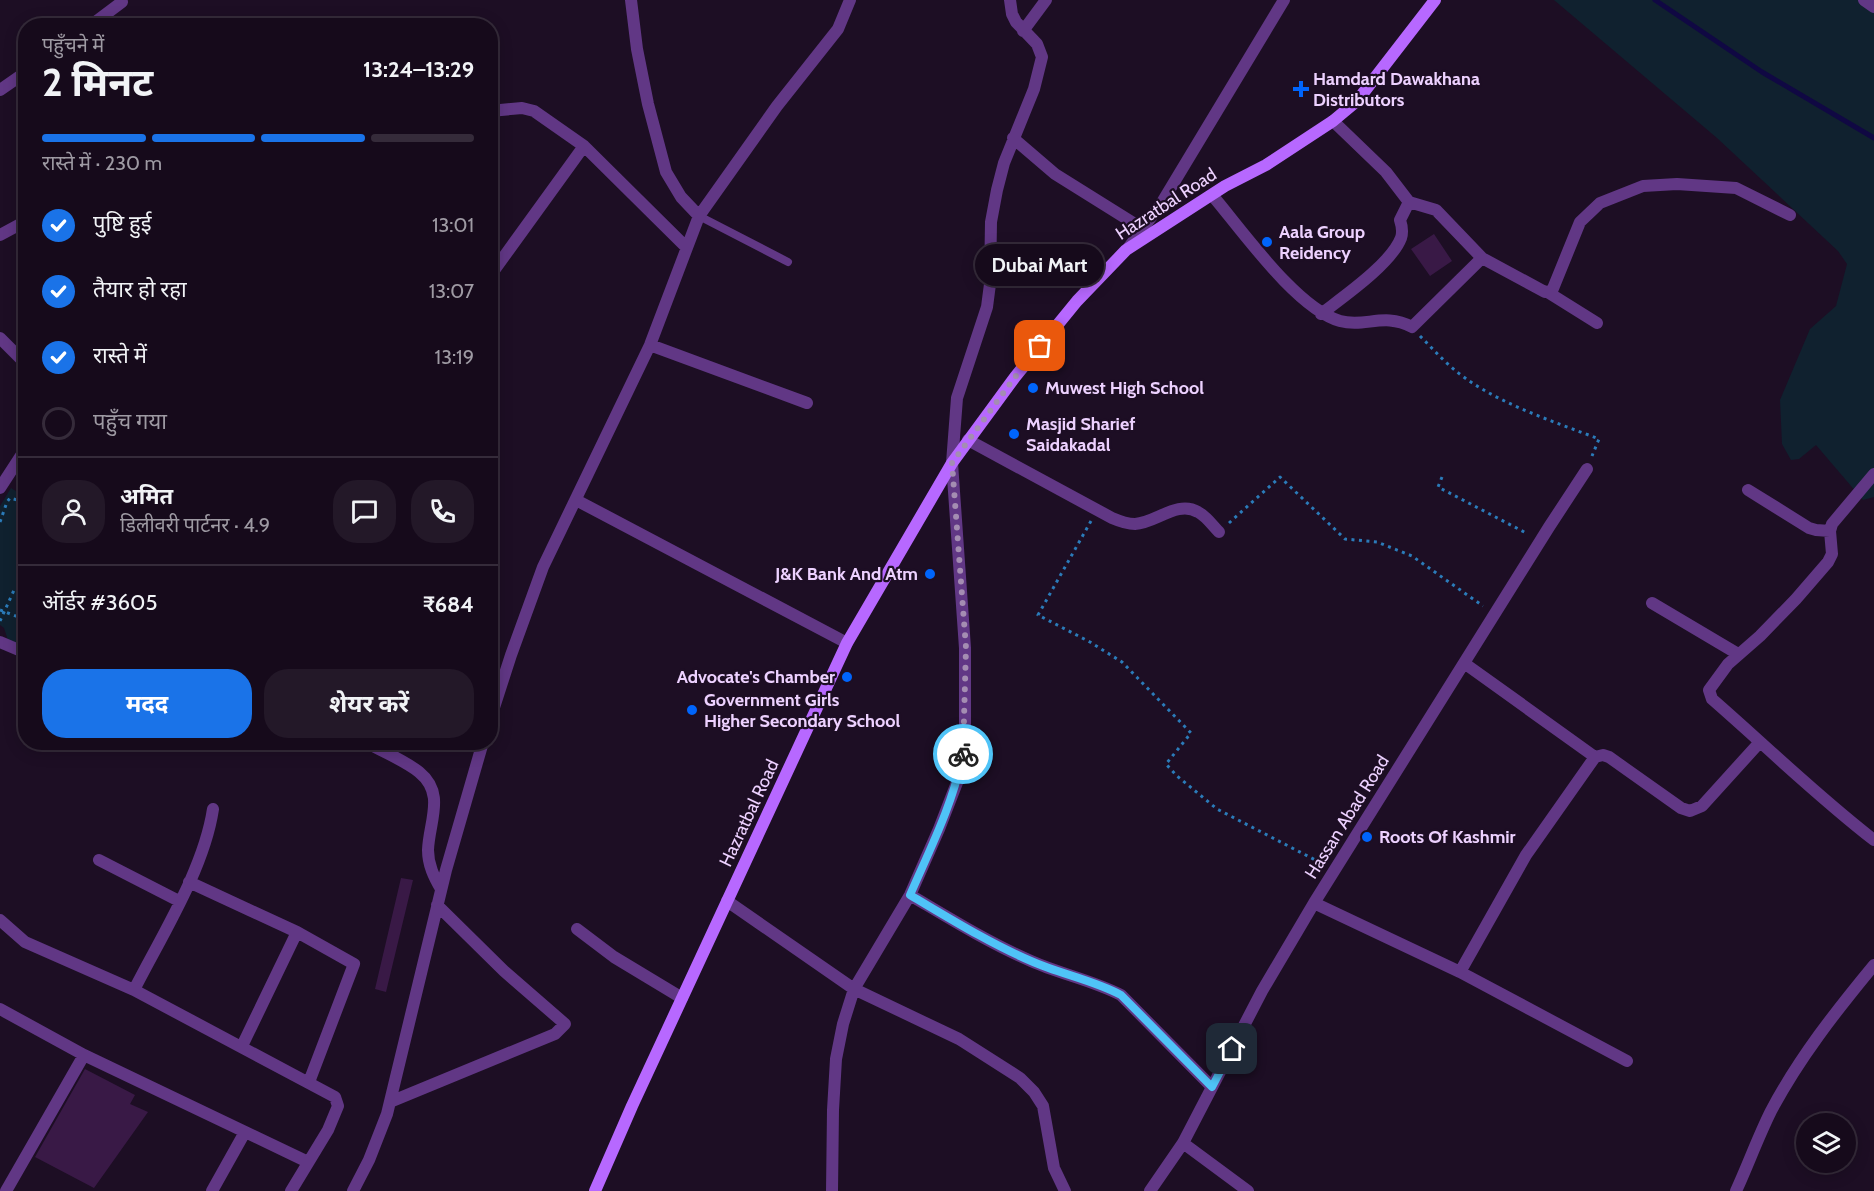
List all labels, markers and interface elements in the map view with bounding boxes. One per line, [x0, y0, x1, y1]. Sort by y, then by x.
text: पहुँचने में [42, 33, 104, 57]
text: 13:24–13:29 [363, 56, 474, 83]
text: 2 मिनट [42, 58, 153, 106]
place label: Hamdard Dawakhana Distributors [1313, 68, 1480, 111]
marker: Hamdard Dawakhana Distributors [1294, 82, 1308, 96]
text: रास्ते में · 230 m [42, 151, 162, 175]
street label: Hazratbal Road [1111, 163, 1221, 245]
icon: check [42, 209, 75, 242]
text: पुष्टि हुई [93, 210, 151, 237]
text: 13:01 [432, 213, 474, 237]
place label: Aala Group Reidency [1279, 221, 1365, 264]
marker: Aala Group Reidency [1260, 235, 1274, 249]
callout: Dubai Mart [976, 244, 1104, 286]
text: Dubai Mart [992, 253, 1087, 277]
icon: check [42, 275, 75, 308]
text: तैयार हो रहा [93, 276, 187, 303]
text: 13:07 [429, 279, 474, 303]
pin [1014, 320, 1065, 371]
icon: bag [1023, 329, 1056, 362]
icon: check [42, 341, 75, 374]
text: रास्ते में [93, 342, 147, 369]
text: 13:19 [435, 345, 474, 369]
place label: Muwest High School [1045, 377, 1204, 399]
marker: Muwest High School [1026, 381, 1040, 395]
text: पहुँच गया [93, 408, 167, 435]
place label: Masjid Sharief Saidakadal [1026, 413, 1135, 456]
marker: Masjid Sharief Saidakadal [1007, 427, 1021, 441]
button: person [42, 480, 105, 543]
button: chat [333, 480, 396, 543]
button: phone [411, 480, 474, 543]
text: अमित [120, 483, 173, 510]
text: डिलीवरी पार्टनर · 4.9 [120, 513, 270, 537]
place label: J&K Bank And Atm [774, 563, 918, 585]
marker: J&K Bank And Atm [923, 567, 937, 581]
text: ऑर्डर #3605 [42, 589, 157, 616]
text: ₹684 [423, 591, 474, 618]
place label: Advocate's Chamber [677, 666, 835, 688]
button: मदद [42, 669, 252, 738]
button: शेयर करें [264, 669, 474, 738]
marker: Advocate's Chamber [840, 670, 854, 684]
place label: Government Girls Higher Secondary School [704, 689, 900, 732]
marker: Government Girls Higher Secondary School [685, 703, 699, 717]
courier [933, 724, 993, 784]
icon: bike [947, 738, 980, 771]
street label: Hassan Abad Road [1300, 751, 1394, 883]
street label: Hazratbal Road [715, 756, 783, 870]
place label: Roots Of Kashmir [1379, 826, 1516, 848]
marker: Roots Of Kashmir [1360, 830, 1374, 844]
pin [1206, 1023, 1257, 1074]
icon: home [1215, 1032, 1248, 1065]
map controls [1796, 1113, 1856, 1173]
button: layers [1796, 1113, 1856, 1173]

